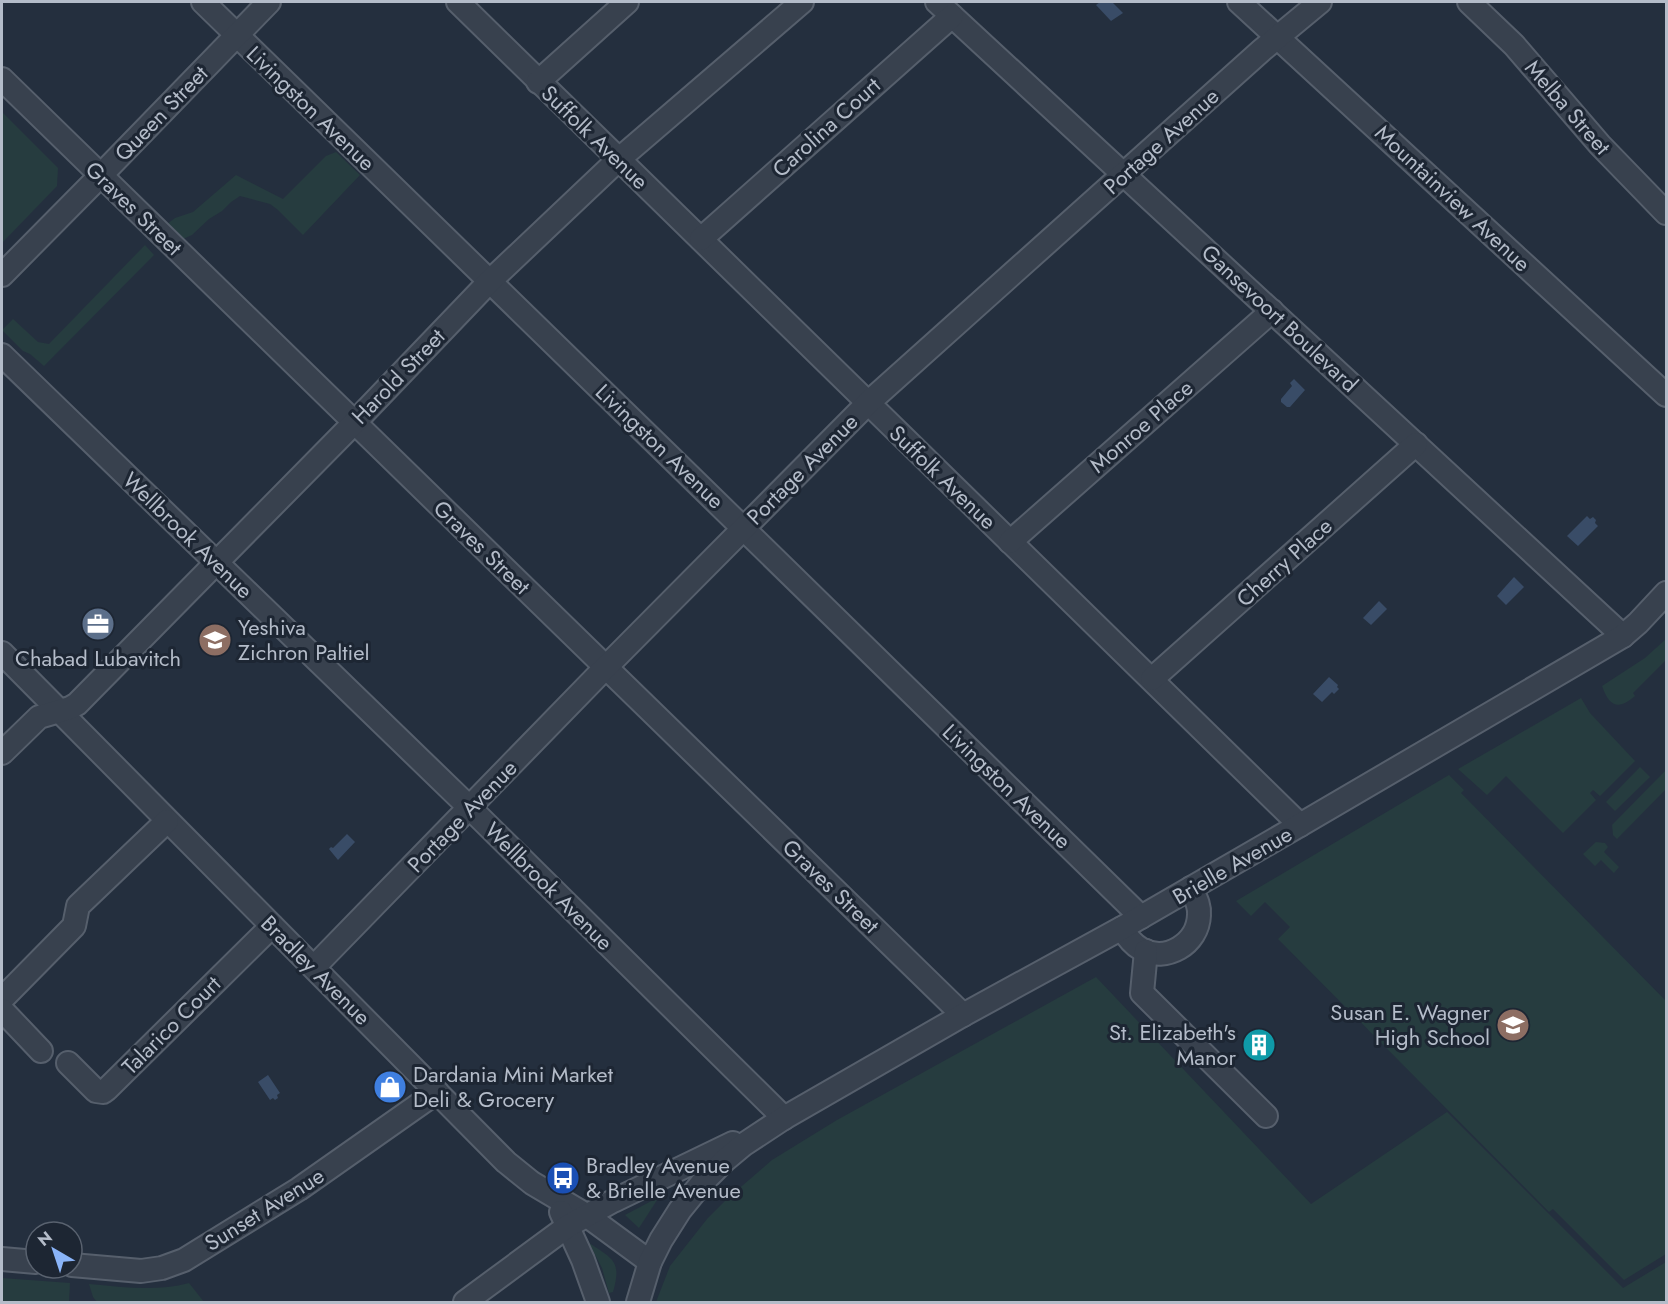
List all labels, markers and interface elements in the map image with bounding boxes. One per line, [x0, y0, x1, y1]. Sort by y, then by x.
street label: Livingston Avenue [239, 38, 383, 178]
street label: Melba Street [1518, 53, 1619, 162]
street label: Queen Street [107, 57, 215, 168]
street label: Carolina Court [765, 69, 888, 184]
street label: Suffolk Avenue [534, 78, 656, 196]
street label: Portage Avenue [1096, 80, 1226, 202]
street label: Mountainview Avenue [1368, 117, 1538, 279]
street label: Graves Street [78, 154, 190, 263]
street label: Gansevoort Boulevard [1194, 237, 1366, 399]
street label: Harold Street [344, 320, 452, 431]
street label: Monroe Place [1082, 372, 1200, 480]
street label: Livingston Avenue [588, 376, 732, 516]
street label: Portage Avenue [739, 406, 865, 532]
street label: Suffolk Avenue [882, 418, 1004, 536]
street label: Wellbrook Avenue [116, 464, 260, 606]
street label: Graves Street [426, 493, 538, 602]
street label: Cherry Place [1229, 510, 1339, 614]
office icon: Chabad Lubavitch [80, 606, 116, 642]
place label: Yeshiva Zichron Paltiel [238, 611, 370, 668]
school or university icon: Yeshiva Zichron Paltiel [197, 622, 233, 658]
place label: Chabad Lubavitch [15, 642, 181, 674]
street label: Livingston Avenue [935, 716, 1079, 856]
street label: Portage Avenue [400, 752, 524, 880]
street label: Wellbrook Avenue [478, 815, 620, 957]
street label: Brielle Avenue [1166, 818, 1298, 912]
street label: Graves Street [775, 832, 887, 941]
street label: Bradley Avenue [254, 908, 378, 1032]
street label: Talarico Court [114, 968, 228, 1082]
place label: Susan E. Wagner High School [1330, 996, 1490, 1053]
school or university icon: Susan E. Wagner High School [1495, 1007, 1531, 1043]
place label: St. Elizabeth's Manor [1109, 1016, 1236, 1073]
building icon: St. Elizabeth's Manor [1241, 1027, 1277, 1063]
place label: Dardania Mini Market Deli & Grocery [413, 1058, 614, 1115]
shop icon: Dardania Mini Market Deli & Grocery [372, 1069, 408, 1105]
place label: Bradley Avenue & Brielle Avenue [586, 1149, 741, 1206]
street label: Sunset Avenue [198, 1159, 330, 1259]
bus stop icon: Bradley Avenue & Brielle Avenue [545, 1160, 581, 1196]
north arrow [24, 1220, 84, 1280]
text: N [33, 1226, 57, 1252]

